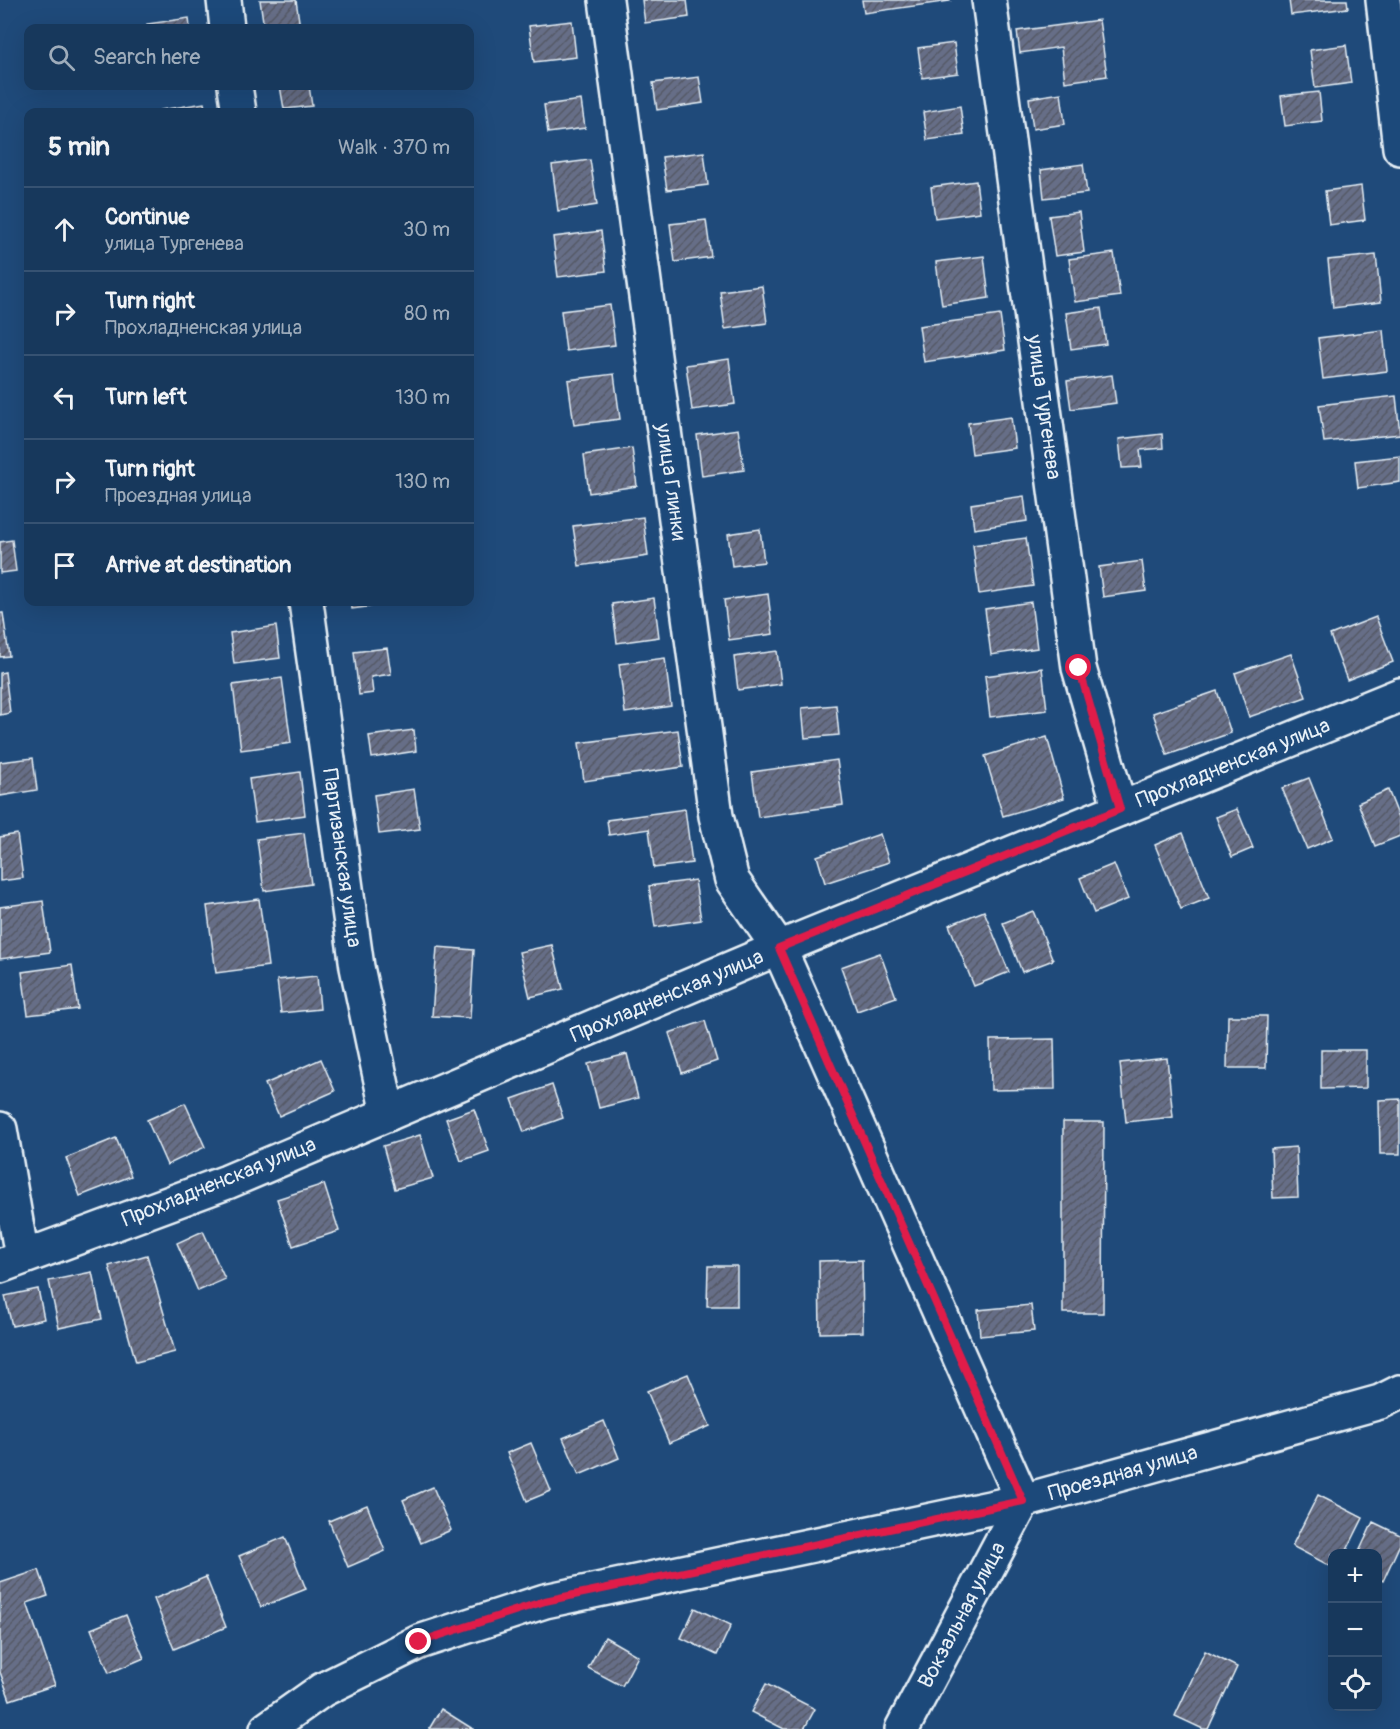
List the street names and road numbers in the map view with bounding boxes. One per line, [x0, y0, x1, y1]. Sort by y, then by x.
street label: улица Тургенева [1020, 332, 1068, 481]
street label: улица Глинки [649, 421, 693, 542]
street label: Прохладненская улица [1132, 712, 1334, 814]
street label: Партизанская улица [316, 767, 368, 949]
street label: Прохладненская улица [566, 943, 768, 1049]
street label: Прохладненская улица [118, 1131, 320, 1233]
street label: Проездная улица [1045, 1439, 1201, 1507]
street label: Вокзальная улица [912, 1537, 1012, 1693]

